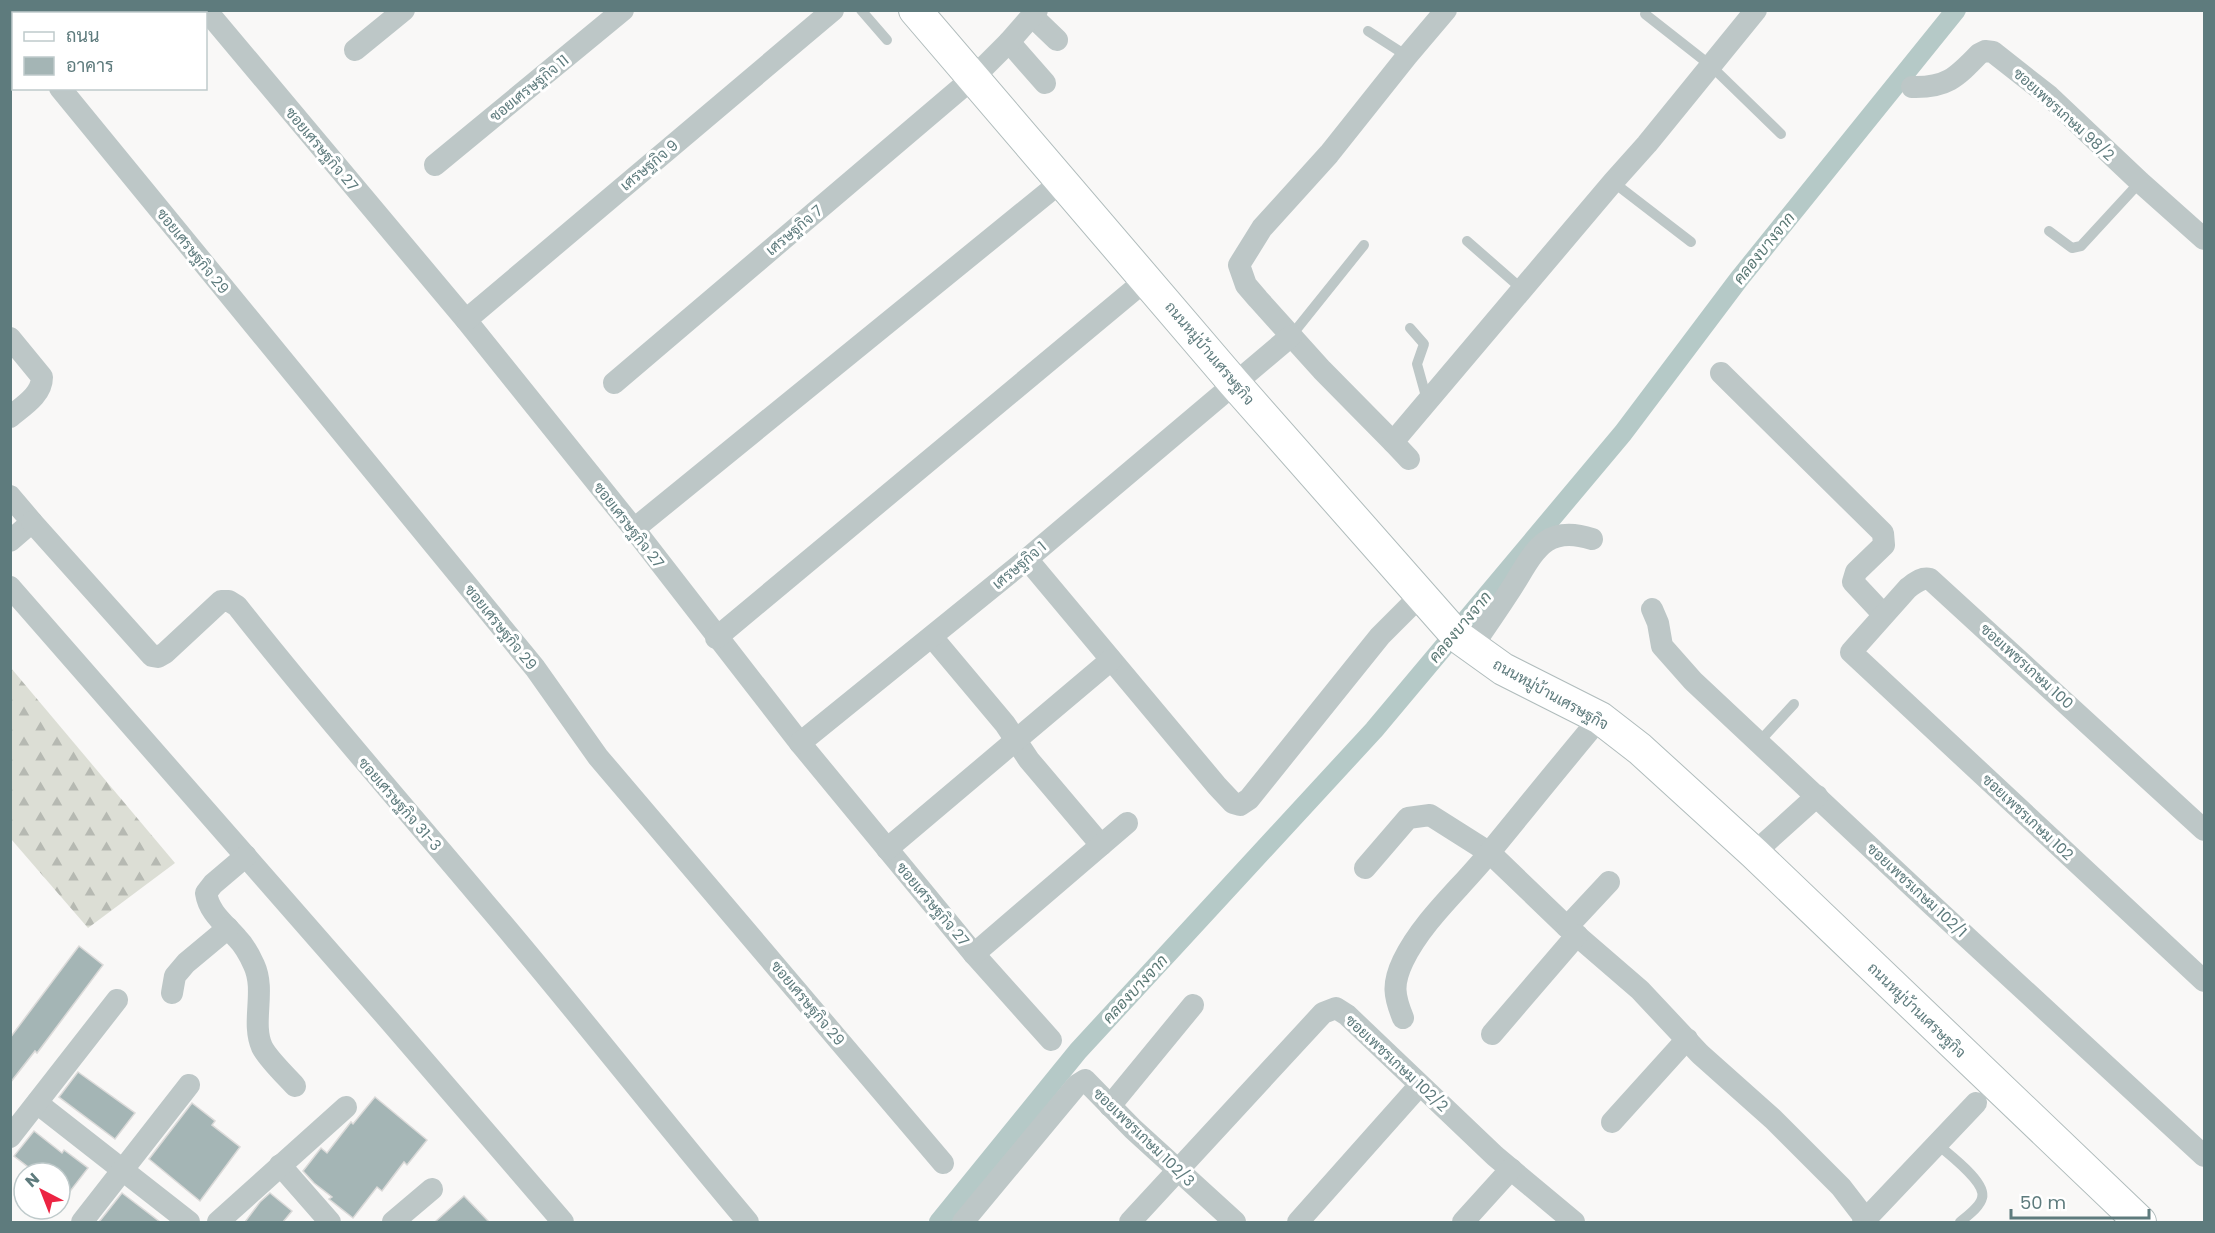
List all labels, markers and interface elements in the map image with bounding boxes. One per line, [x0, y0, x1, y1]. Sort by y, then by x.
legend [12, 12, 207, 90]
text: ถนน [66, 23, 99, 48]
street label: ซอยเศรษฐกิจ 11 [485, 50, 573, 126]
text: อาคาร [66, 53, 114, 78]
street label: ซอยเพชรเกษม 98/2 [2009, 63, 2119, 165]
street label: ซอยเศรษฐกิจ 27 [281, 103, 363, 195]
street label: เศรษฐกิจ 9 [616, 135, 682, 195]
street label: เศรษฐกิจ 7 [761, 200, 827, 260]
street label: ซอยเศรษฐกิจ 29 [152, 204, 234, 298]
water label: คลองบางจาก [1728, 207, 1800, 289]
street label: ถนนหมู่บ้านเศรษฐกิจ [1160, 297, 1260, 409]
street label: ซอยเศรษฐกิจ 27 [589, 478, 669, 572]
street label: เศรษฐกิจ 1 [987, 536, 1051, 594]
street label: ซอยเศรษฐกิจ 29 [460, 580, 542, 674]
water label: คลองบางจาก [1423, 586, 1497, 668]
street label: ซอยเพชรเกษม 100 [1976, 618, 2078, 714]
street label: ถนนหมู่บ้านเศรษฐกิจ [1489, 653, 1613, 735]
street label: ซอยเศรษฐกิจ 31-3 [354, 753, 446, 855]
street label: ซอยเพชรเกษม 102 [1978, 769, 2078, 865]
street label: ซอยเพชรเกษม 102/1 [1862, 838, 1972, 942]
street label: ซอยเศรษฐกิจ 27 [892, 858, 974, 950]
water label: คลองบางจาก [1097, 949, 1173, 1029]
street label: ซอยเศรษฐกิจ 29 [766, 956, 850, 1050]
street label: ถนนหมู่บ้านเศรษฐกิจ [1863, 958, 1971, 1062]
street label: ซอยเพชรเกษม 102/2 [1341, 1010, 1453, 1116]
street label: ซอยเพชรเกษม 102/3 [1089, 1083, 1199, 1191]
north arrow [12, 1161, 72, 1221]
text: N [20, 1168, 44, 1193]
scale bar [2011, 1182, 2149, 1220]
text: 50 m [2020, 1190, 2066, 1215]

